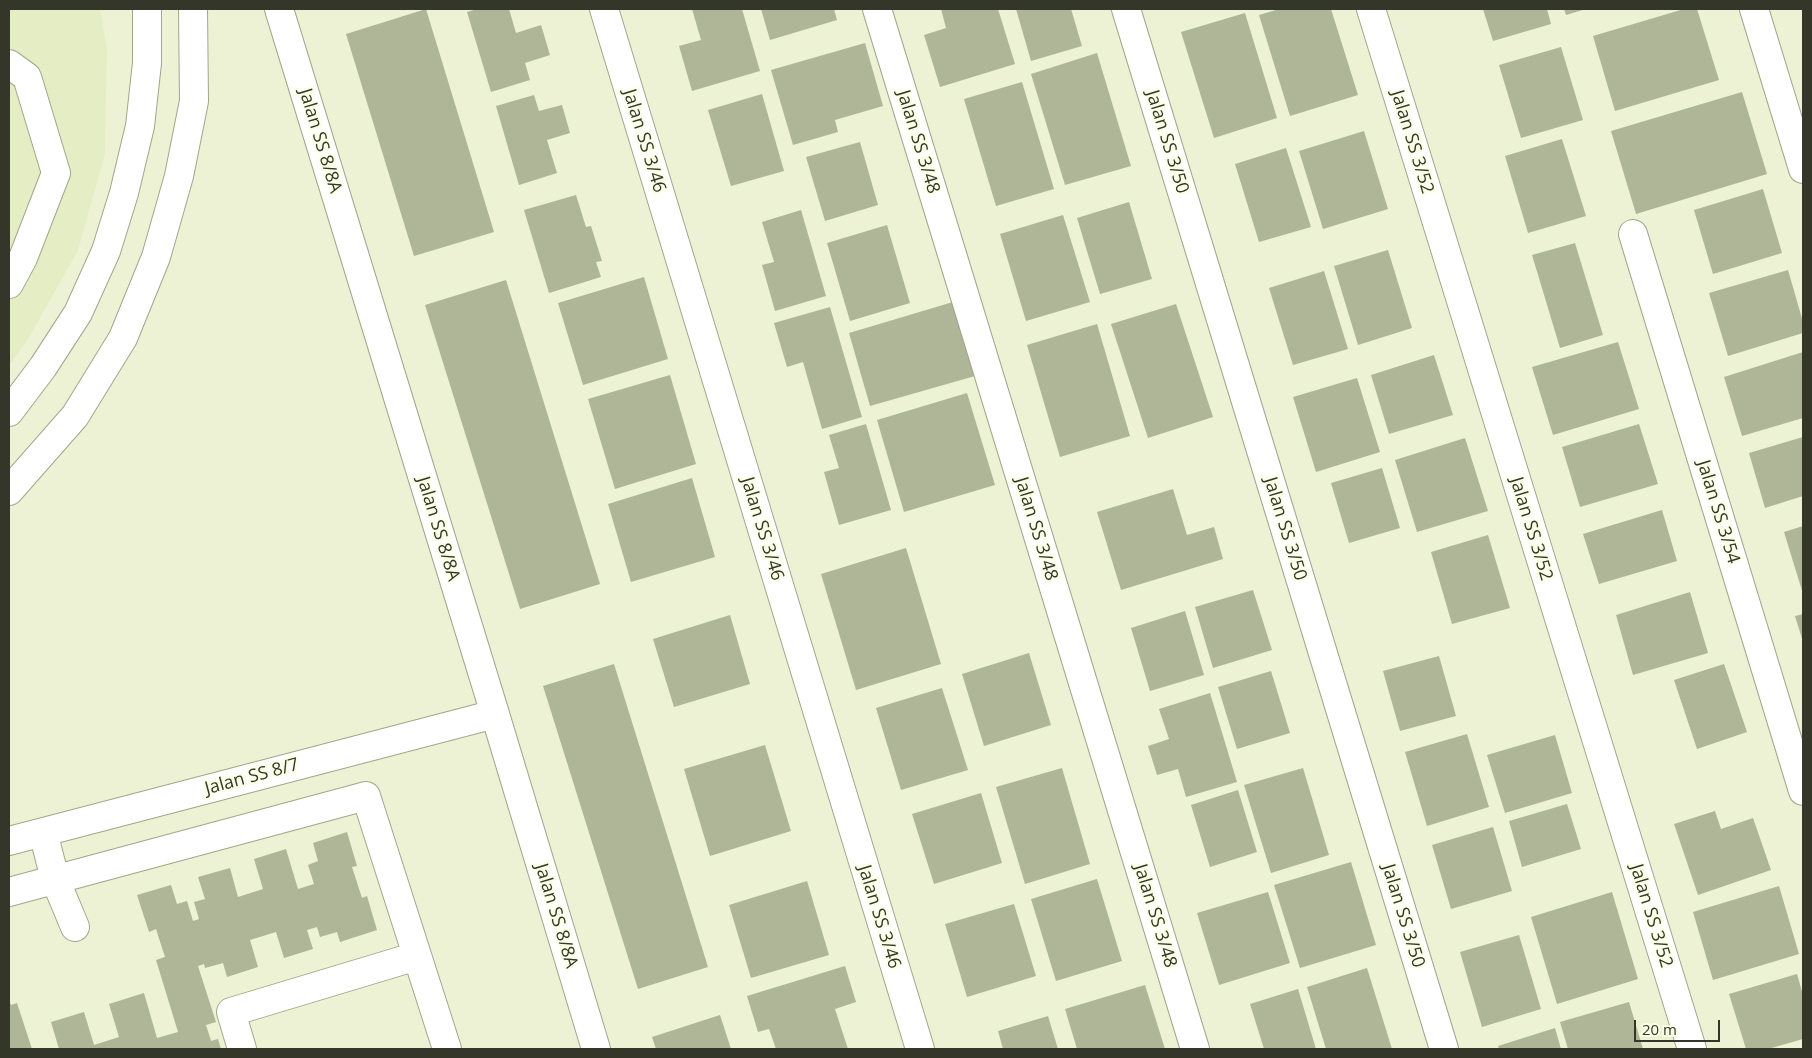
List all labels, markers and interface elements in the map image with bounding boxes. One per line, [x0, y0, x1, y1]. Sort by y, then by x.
street label: Jalan SS 8/8A [294, 86, 346, 196]
street label: Jalan SS 3/46 [618, 87, 670, 195]
street label: Jalan SS 3/48 [892, 88, 944, 196]
street label: Jalan SS 3/50 [1141, 88, 1193, 196]
street label: Jalan SS 3/52 [1386, 88, 1438, 196]
street label: Jalan SS 3/54 [1692, 458, 1744, 566]
street label: Jalan SS 8/8A [412, 474, 464, 584]
street label: Jalan SS 3/46 [736, 475, 788, 583]
street label: Jalan SS 3/48 [1010, 475, 1062, 583]
street label: Jalan SS 3/50 [1259, 475, 1311, 583]
street label: Jalan SS 3/52 [1505, 475, 1557, 583]
street label: Jalan SS 8/7 [203, 754, 301, 800]
street label: Jalan SS 8/8A [530, 861, 582, 971]
street label: Jalan SS 3/48 [1129, 862, 1181, 970]
street label: Jalan SS 3/50 [1377, 862, 1429, 970]
street label: Jalan SS 3/52 [1625, 862, 1677, 970]
street label: Jalan SS 3/46 [853, 863, 905, 971]
scale bar [1637, 1010, 1723, 1042]
text: 20 m [1642, 1019, 1677, 1039]

